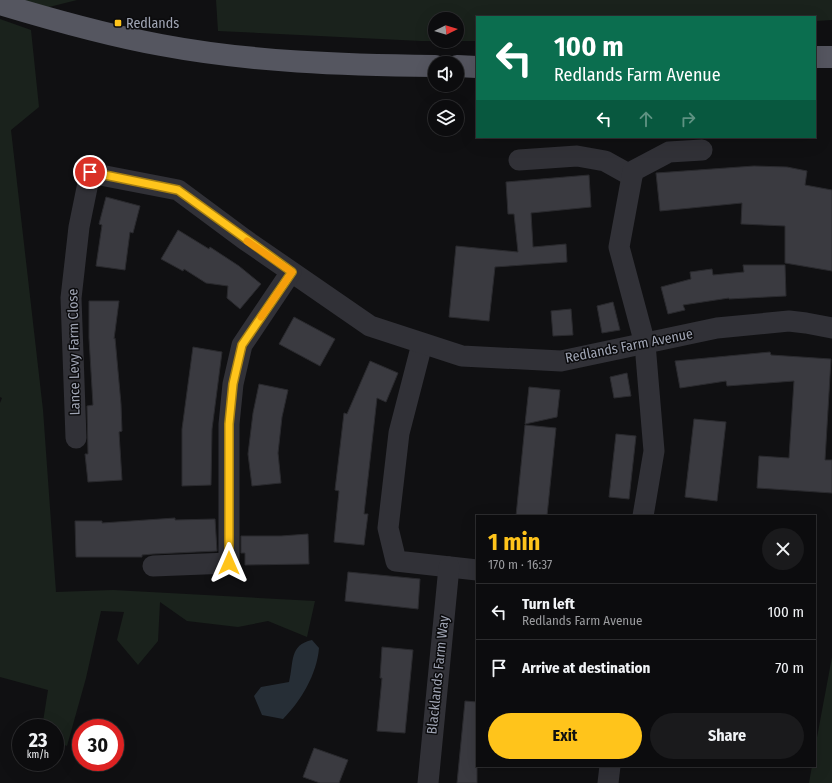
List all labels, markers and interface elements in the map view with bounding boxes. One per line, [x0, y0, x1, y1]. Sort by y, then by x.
north arrow [428, 12, 464, 48]
map controls [428, 12, 464, 136]
place label: Redlands [126, 15, 179, 32]
marker: Redlands [113, 18, 123, 28]
text: 100 m [554, 30, 624, 63]
icon: left [488, 32, 540, 84]
button: sound [428, 56, 464, 92]
text: Redlands Farm Avenue [554, 64, 721, 86]
button: layers [428, 100, 464, 136]
icon: left [593, 108, 615, 130]
icon: ahead [635, 108, 657, 130]
icon: right [677, 108, 699, 130]
pin [73, 155, 107, 189]
icon: arrive [79, 161, 101, 183]
street label: Lance Levy Farm Close [64, 288, 84, 416]
street label: Redlands Farm Avenue [564, 325, 694, 367]
text: 1 min [488, 528, 540, 556]
button: close [762, 528, 804, 570]
position arrow [208, 542, 250, 584]
text: 170 m · 16:37 [488, 557, 552, 572]
text: Turn left [522, 595, 575, 613]
icon: left [488, 601, 510, 623]
text: 100 m [767, 603, 804, 621]
text: Redlands Farm Avenue [522, 613, 642, 628]
street label: Blacklands Farm Way [423, 614, 453, 735]
icon: arrive [488, 657, 510, 679]
text: Arrive at destination [522, 659, 650, 677]
text: 70 m [775, 659, 804, 677]
button: Exit [488, 713, 642, 759]
button: Share [650, 713, 804, 759]
speed limit sign: 30 [72, 719, 124, 771]
text: 23 [29, 728, 47, 752]
text: km/h [27, 749, 49, 761]

